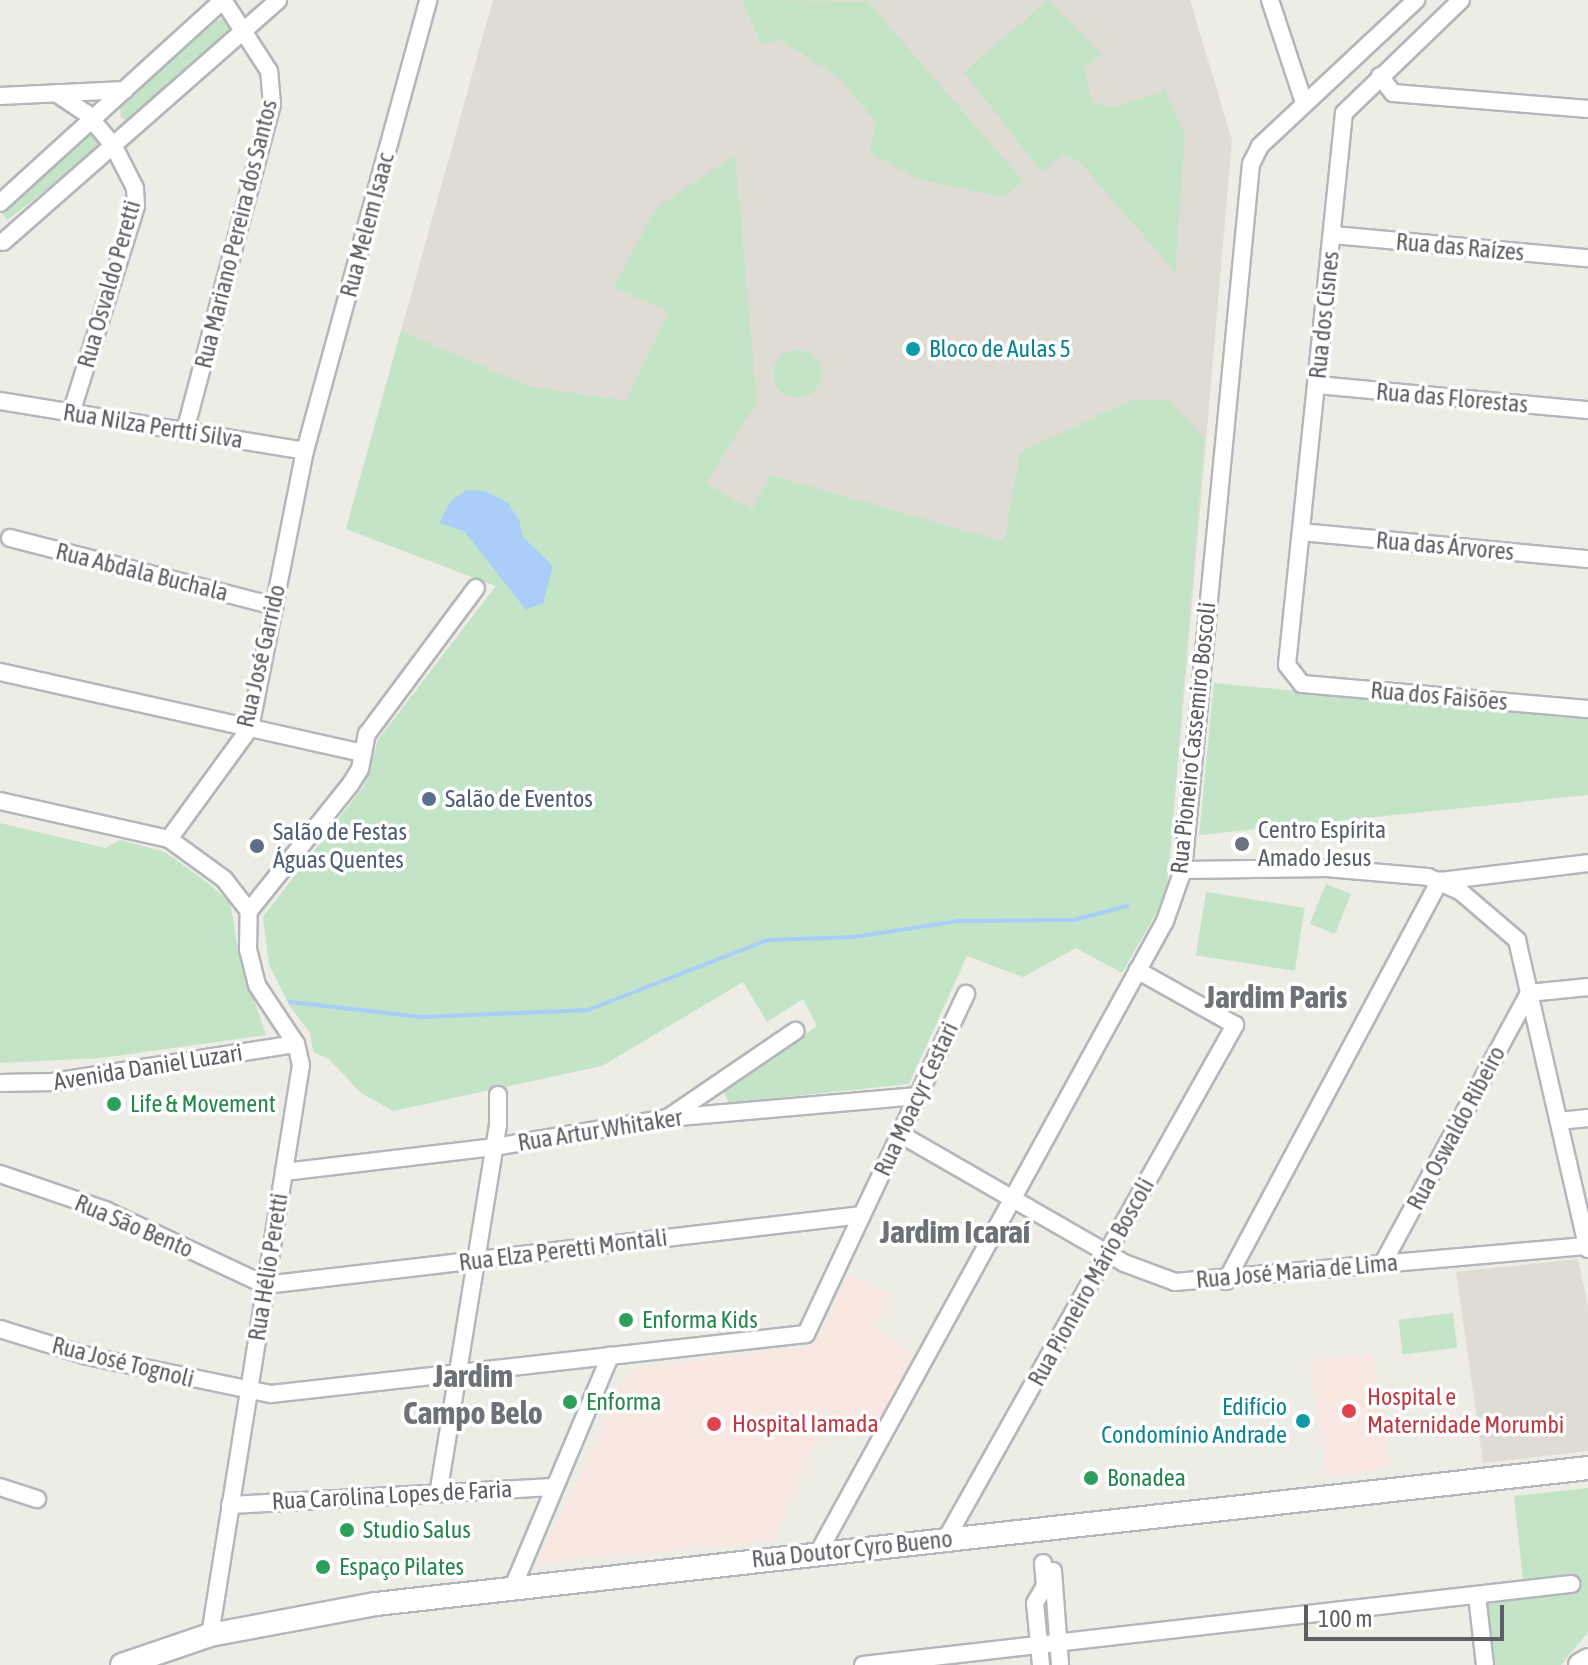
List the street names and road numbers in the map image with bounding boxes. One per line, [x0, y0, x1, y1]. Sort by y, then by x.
street label: Rua Mariano Pereira dos Santos [189, 97, 283, 371]
street label: Rua Melem Isaac [334, 150, 400, 300]
street label: Rua Osvaldo Peretti [71, 197, 147, 371]
street label: Rua das Raízes [1395, 227, 1525, 267]
street label: Rua dos Cisnes [1303, 250, 1345, 380]
street label: Rua das Florestas [1375, 377, 1529, 419]
street label: Rua Nilza Pertti Silva [61, 398, 245, 454]
street label: Rua das Árvores [1375, 526, 1515, 566]
street label: Rua Abdala Buchala [53, 537, 231, 607]
street label: Rua José Garrido [231, 582, 291, 730]
street label: Rua Pioneiro Cassemiro Boscoli [1164, 601, 1222, 875]
street label: Rua dos Faisões [1369, 676, 1509, 716]
street label: Rua Moacyr Cestari [868, 1017, 964, 1181]
street label: Avenida Daniel Luzari [51, 1038, 245, 1096]
street label: Rua Oswaldo Ribeiro [1401, 1041, 1511, 1215]
street label: Rua Artur Whitaker [516, 1103, 684, 1157]
street label: Rua Pioneiro Mário Boscoli [1022, 1173, 1160, 1391]
street label: Rua São Bento [71, 1188, 197, 1264]
street label: Rua Hélio Peretti [242, 1191, 294, 1343]
street label: Rua Elza Peretti Montali [457, 1223, 669, 1277]
street label: Rua José Maria de Lima [1195, 1248, 1399, 1294]
street label: Rua José Tognoli [49, 1330, 197, 1394]
street label: Rua Carolina Lopes de Faria [271, 1474, 513, 1516]
street label: Rua Doutor Cyro Bueno [750, 1524, 954, 1574]

